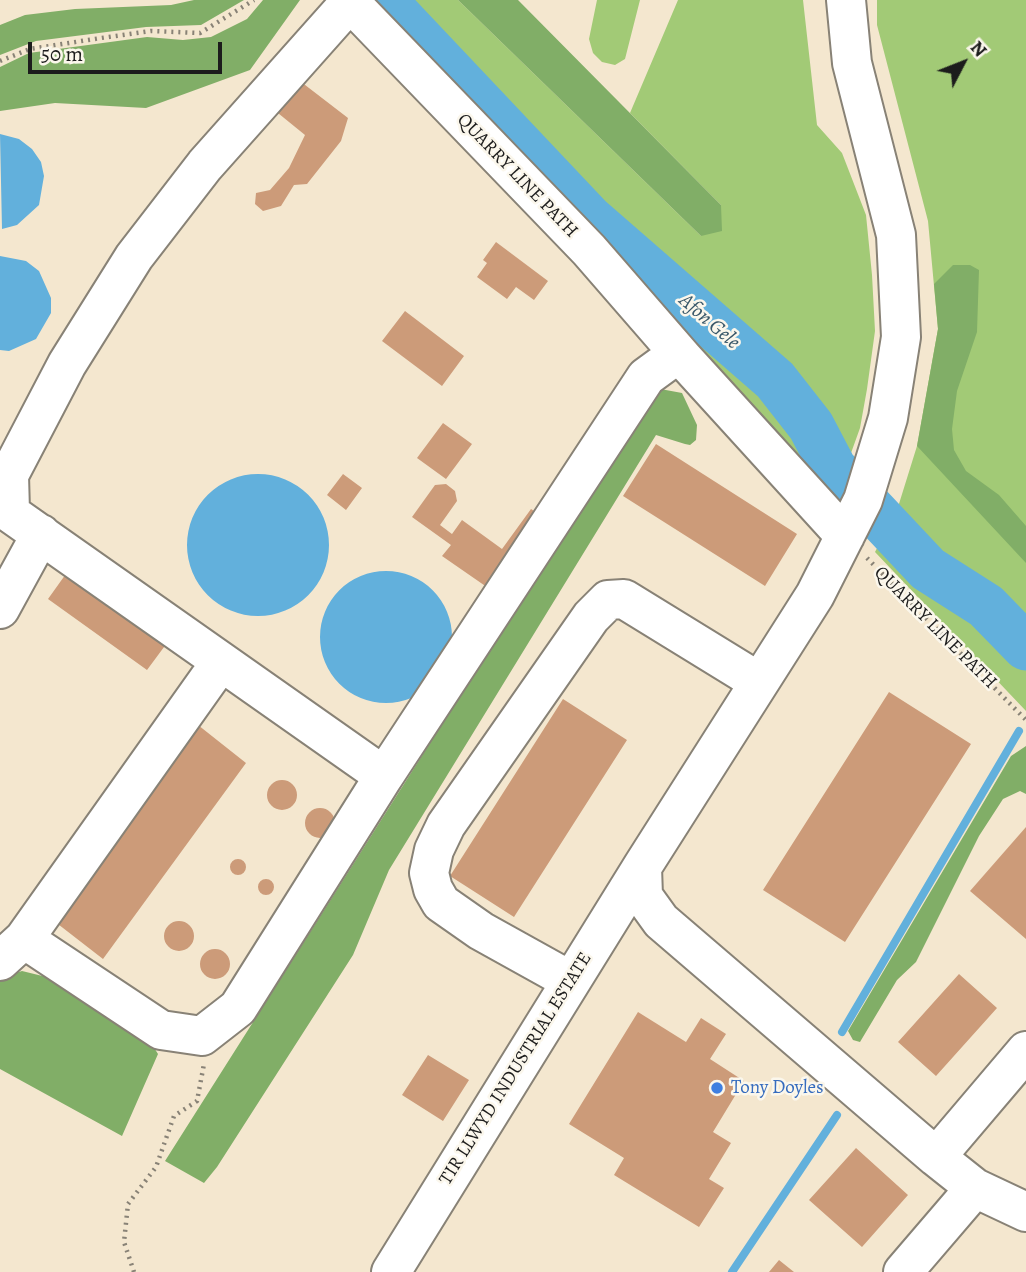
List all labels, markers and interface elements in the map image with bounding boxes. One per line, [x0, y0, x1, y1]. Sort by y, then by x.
scale bar [32, 28, 226, 72]
north arrow [928, 28, 998, 98]
text: N [964, 35, 993, 63]
text: 50 m [41, 40, 83, 68]
street label: QUARRY LINE PATH [452, 109, 582, 243]
water label: Afon Gele [673, 289, 745, 355]
street label: QUARRY LINE PATH [869, 562, 1001, 694]
street label: TIR LLWYD INDUSTRIAL ESTATE [435, 949, 597, 1189]
place label: Tony Doyles [731, 1077, 824, 1099]
marker: Tony Doyles [709, 1080, 725, 1096]

